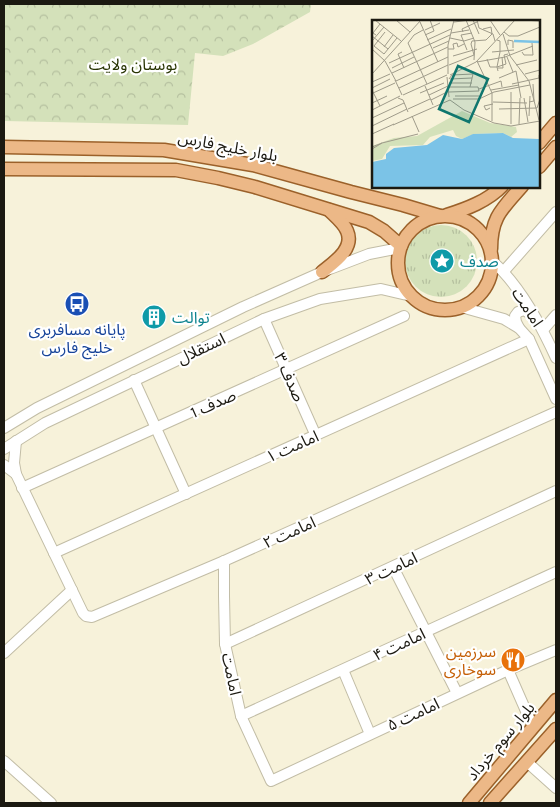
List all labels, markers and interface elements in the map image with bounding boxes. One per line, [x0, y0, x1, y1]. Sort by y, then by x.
inset map [372, 20, 540, 188]
park label: بوستان ولایت [89, 55, 177, 74]
street label: بلوار خلیج فارس [176, 128, 279, 168]
place icon: صدف [429, 248, 455, 274]
place label: صدف [460, 252, 499, 271]
street label: امامت [508, 284, 547, 330]
bus stop icon: پایانه مسافربری خلیج فارس [64, 291, 90, 317]
building icon: توالت [141, 304, 167, 330]
place label: توالت [172, 308, 210, 327]
place label: پایانه مسافربری خلیج فارس [28, 320, 126, 360]
street label: استقلال [174, 329, 229, 369]
street label: صدف ۳ [270, 350, 309, 405]
street label: صدف 1 [188, 385, 239, 422]
street label: امامت ۱ [263, 426, 322, 466]
street label: امامت ۲ [260, 512, 319, 552]
street label: امامت ۳ [362, 548, 420, 589]
street label: امامت ۴ [370, 624, 428, 665]
place label: سرزمین سوخاری [444, 642, 496, 679]
restaurant icon: سرزمین سوخاری [500, 647, 526, 673]
street label: امامت [218, 651, 245, 697]
street label: امامت ۵ [384, 694, 442, 735]
street label: بلوار سوم خرداد [462, 698, 541, 786]

